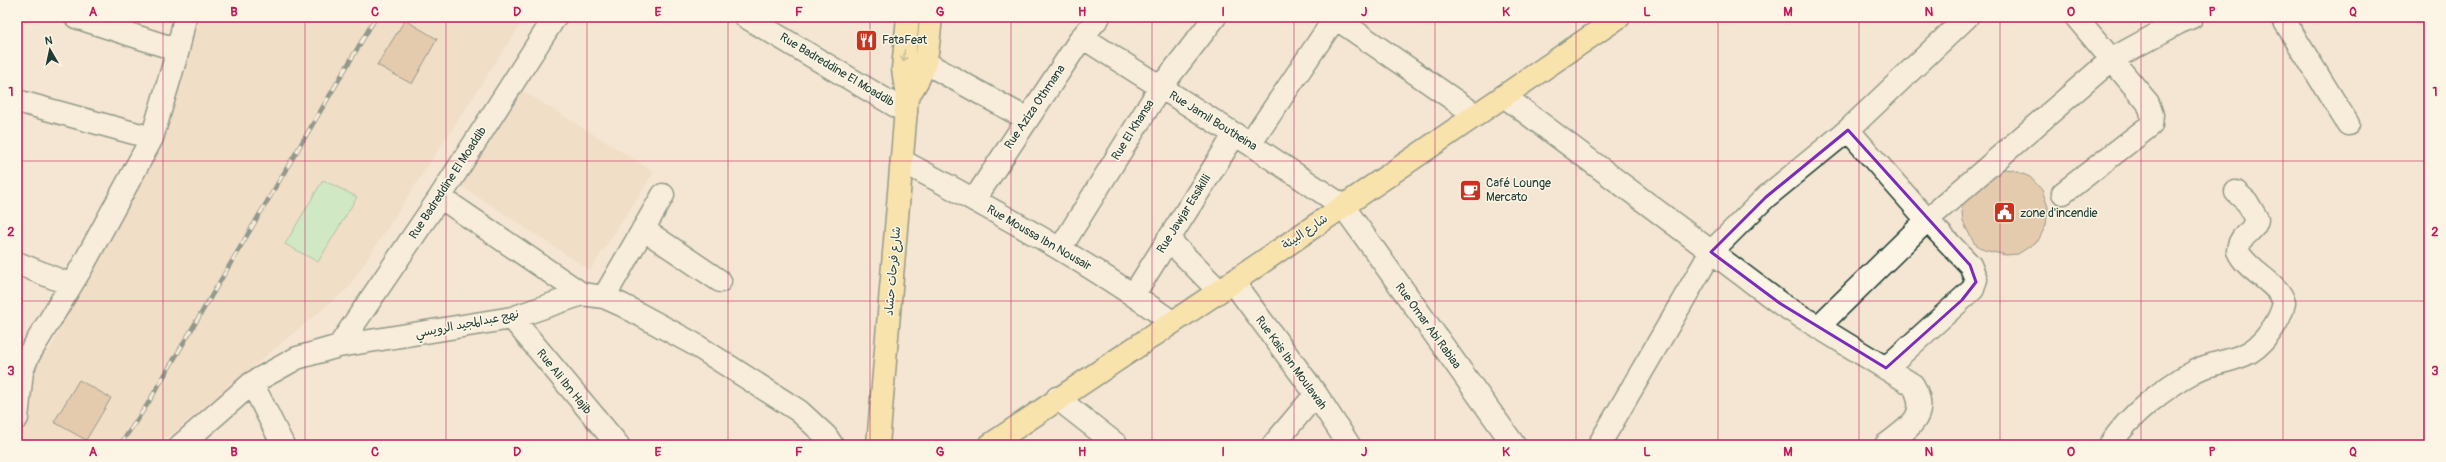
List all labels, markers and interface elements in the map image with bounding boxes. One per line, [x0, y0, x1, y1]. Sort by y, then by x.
text: A [89, 4, 98, 20]
text: B [230, 4, 238, 20]
text: C [371, 4, 379, 20]
text: D [513, 4, 521, 20]
text: E [655, 4, 662, 20]
text: F [795, 4, 803, 20]
text: G [936, 4, 945, 20]
text: H [1078, 4, 1086, 20]
text: I [1221, 4, 1225, 20]
text: J [1361, 4, 1367, 20]
text: K [1502, 4, 1510, 20]
text: L [1643, 4, 1651, 20]
text: M [1783, 4, 1793, 20]
text: N [1925, 4, 1934, 20]
text: O [2067, 4, 2076, 20]
text: P [2208, 4, 2216, 20]
text: Q [2349, 4, 2357, 20]
restaurant icon: FataFeat [854, 27, 880, 53]
north arrow [30, 30, 70, 70]
street label: Rue Badreddine El Moaddib [777, 30, 897, 110]
place label: FataFeat [882, 33, 927, 48]
text: N [44, 34, 54, 48]
one-way arrow [900, 49, 908, 62]
street label: Rue Aziza Othmana [1001, 62, 1069, 152]
text: 1 [8, 84, 14, 100]
text: 1 [2432, 84, 2438, 100]
street label: Rue Jamil Boutheina [1166, 88, 1260, 154]
street label: Rue El Khansa [1108, 97, 1158, 163]
street label: Rue Badreddine El Moaddib [406, 124, 490, 242]
street label: Rue Jawjar Essikilli [1154, 172, 1214, 256]
place label: Café Lounge Mercato [1486, 176, 1551, 205]
cafe icon: Café Lounge Mercato [1458, 177, 1484, 203]
public building icon: zone d'incendie [1992, 200, 2018, 226]
street label: Rue Moussa Ibn Nousair [984, 202, 1095, 274]
place label: zone d'incendie [2020, 206, 2098, 221]
street label: شارع البيئة [1279, 211, 1331, 254]
text: 2 [7, 224, 15, 240]
text: 2 [2431, 224, 2439, 240]
street label: شارع فرحات حشاد [882, 226, 905, 316]
street label: Rue Omar Abi Rabiaa [1392, 280, 1464, 372]
street label: نهج عبدالمجيد الرويسي [414, 307, 521, 344]
street label: Rue Kais Ibn Moulawah [1252, 313, 1330, 413]
street label: Rue Ali Ibn Hajib [533, 346, 595, 418]
text: 3 [7, 363, 15, 379]
text: 3 [2431, 363, 2439, 379]
text: A [89, 444, 98, 460]
text: B [230, 444, 238, 460]
text: C [371, 444, 379, 460]
text: D [513, 444, 521, 460]
text: E [655, 444, 662, 460]
text: F [795, 444, 803, 460]
text: G [936, 444, 945, 460]
text: H [1078, 444, 1086, 460]
text: I [1221, 444, 1225, 460]
text: J [1361, 444, 1367, 460]
text: K [1502, 444, 1510, 460]
text: L [1643, 444, 1651, 460]
text: M [1783, 444, 1793, 460]
text: N [1925, 444, 1934, 460]
text: O [2067, 444, 2076, 460]
text: P [2208, 444, 2216, 460]
text: Q [2349, 444, 2357, 460]

